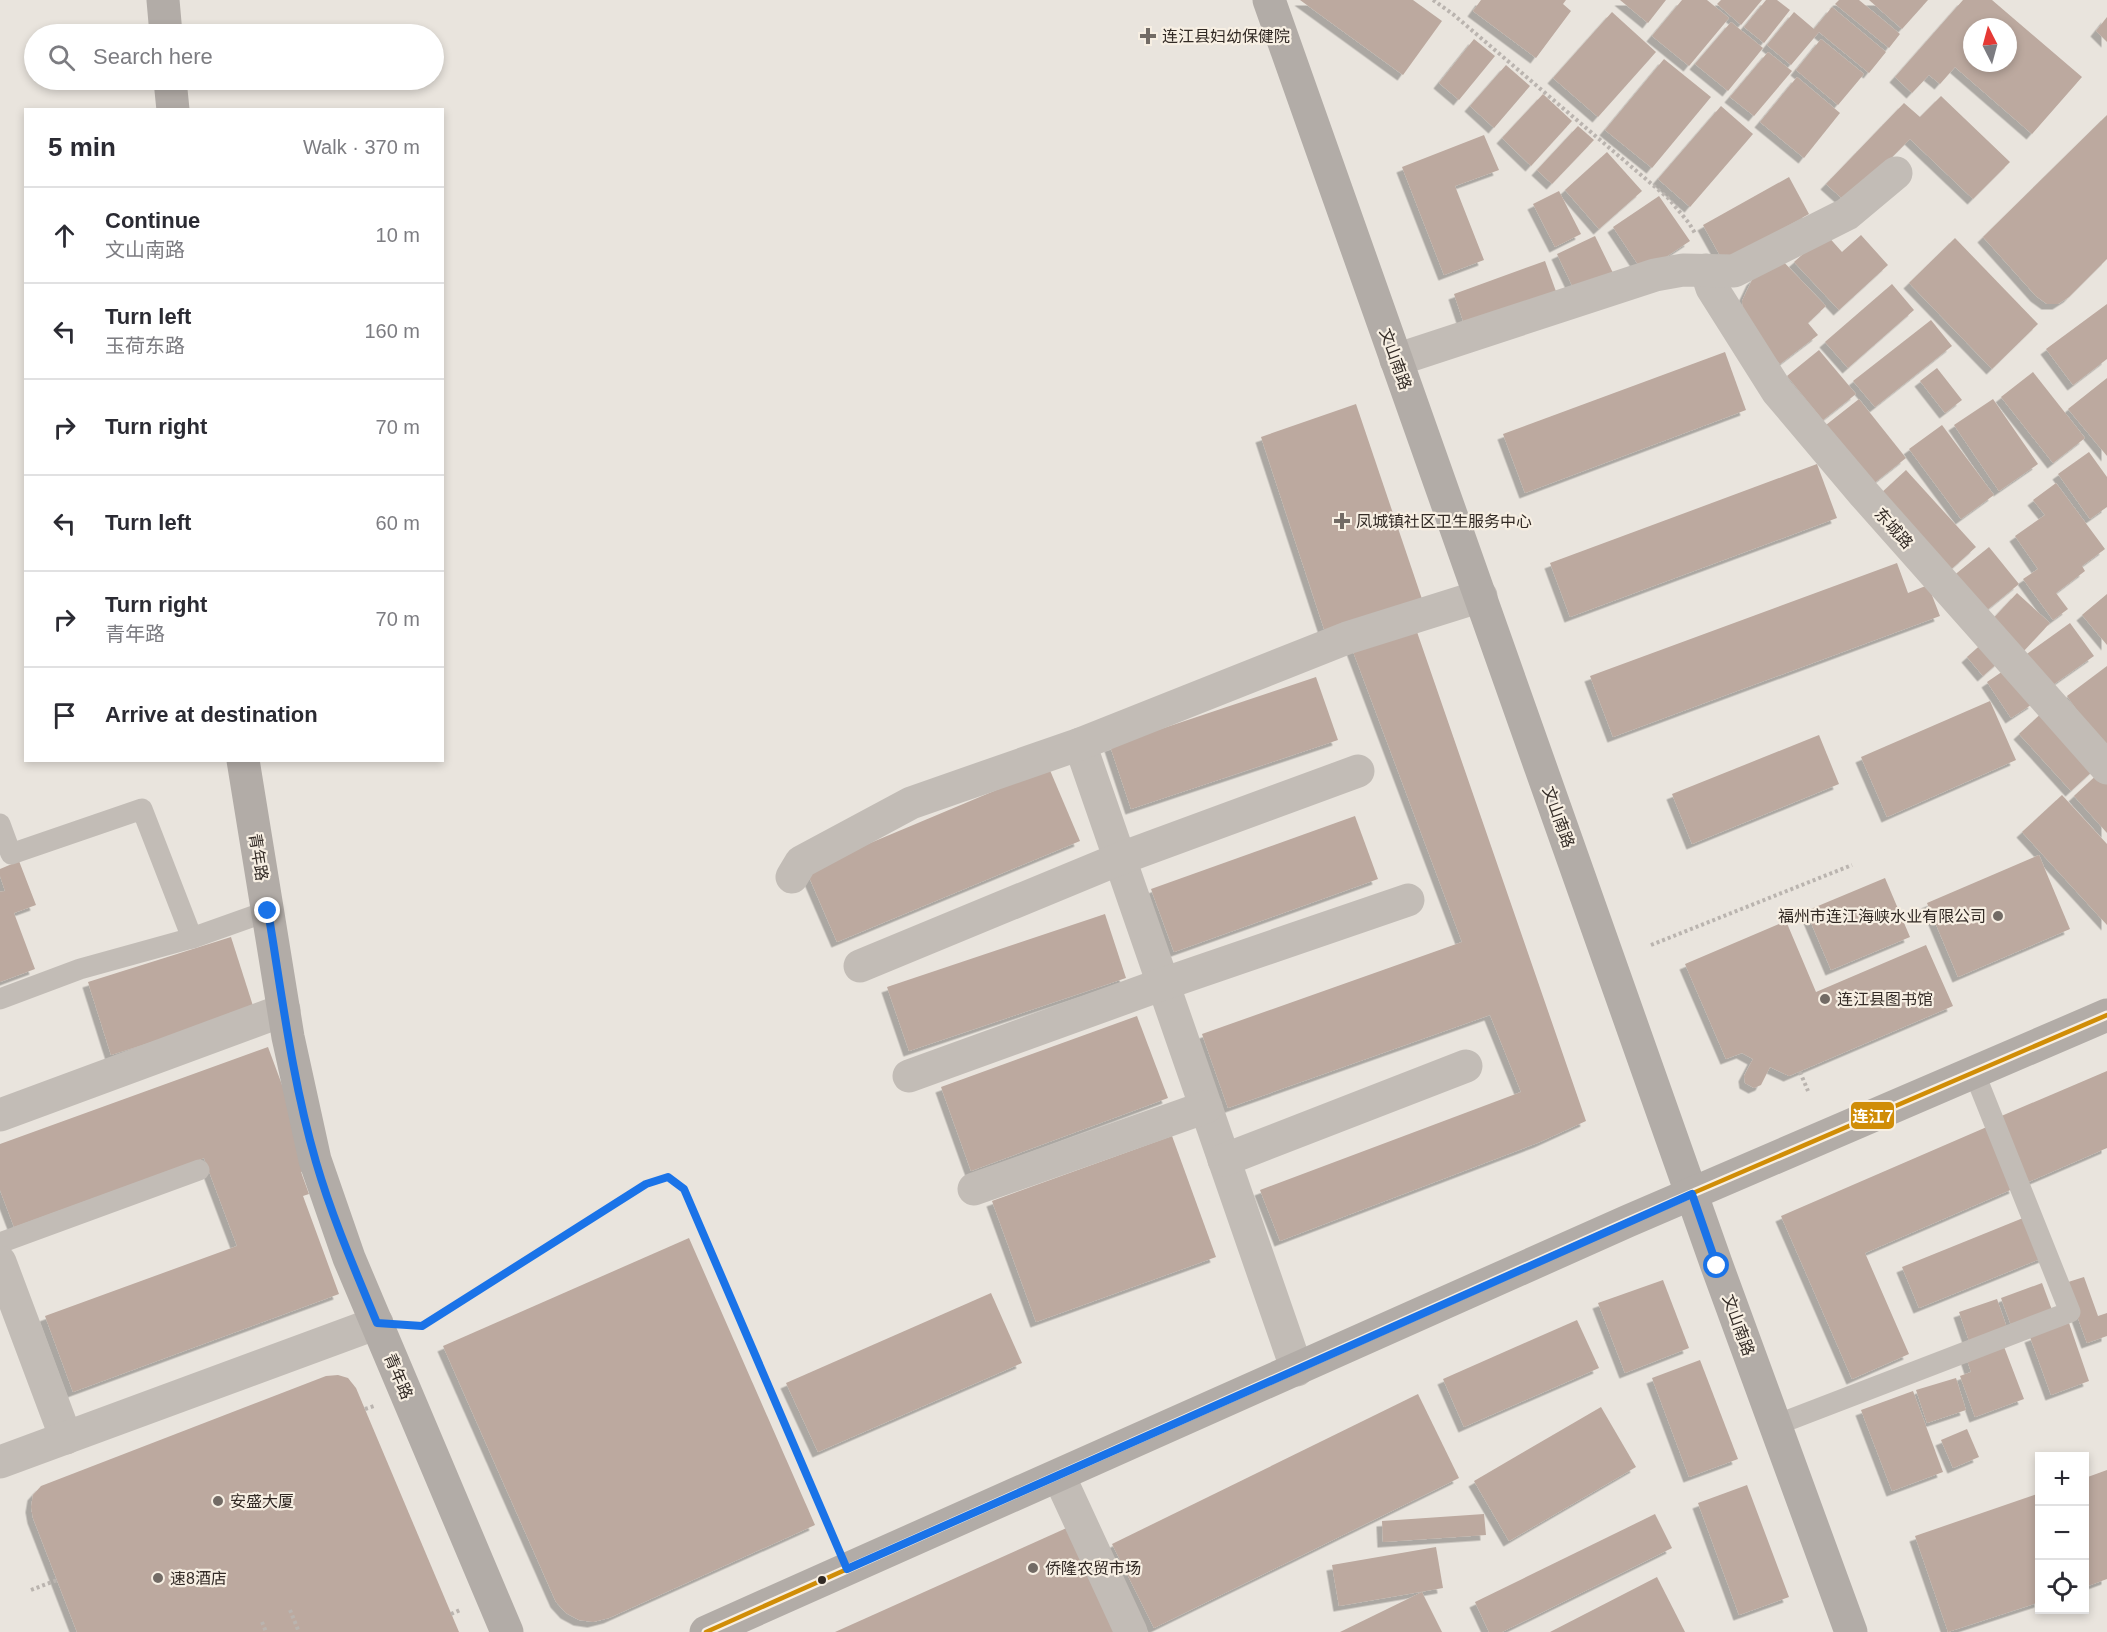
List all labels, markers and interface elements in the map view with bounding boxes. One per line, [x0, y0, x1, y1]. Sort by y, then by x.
north arrow [1963, 18, 2017, 72]
search box [24, 24, 444, 90]
marker: 连江县妇幼保健院 [1139, 27, 1157, 45]
place label: 连江县妇幼保健院 [1162, 28, 1290, 45]
icon: search [45, 41, 78, 74]
text: Search here [93, 44, 213, 69]
text: 5 min [48, 132, 116, 162]
text: Walk · 370 m [303, 136, 420, 158]
text: Continue [105, 208, 200, 233]
icon: ahead [48, 219, 81, 252]
text: 10 m [376, 224, 420, 246]
text: 文山南路 [105, 239, 185, 261]
text: Turn left [105, 304, 191, 329]
icon: left [48, 315, 81, 348]
text: 160 m [364, 320, 420, 342]
street label: 文山南路 [1377, 326, 1414, 392]
text: 玉荷东路 [105, 335, 185, 357]
icon: right [48, 411, 81, 444]
text: Turn right [105, 414, 207, 439]
text: 70 m [376, 416, 420, 438]
street label: 东城路 [1871, 505, 1916, 552]
icon: left [48, 507, 81, 540]
text: Turn left [105, 510, 191, 535]
text: 60 m [376, 512, 420, 534]
marker: 凤城镇社区卫生服务中心 [1333, 512, 1351, 530]
place label: 凤城镇社区卫生服务中心 [1356, 513, 1532, 530]
text: Turn right [105, 592, 207, 617]
icon: right [48, 603, 81, 636]
text: 70 m [376, 608, 420, 630]
text: 青年路 [105, 623, 165, 645]
icon: arrive [48, 699, 81, 732]
text: Arrive at destination [105, 702, 318, 727]
street label: 文山南路 [1540, 784, 1577, 850]
street label: 青年路 [246, 832, 271, 882]
route end [254, 897, 280, 923]
place label: 福州市连江海峡水业有限公司 [1778, 908, 1986, 925]
marker: 福州市连江海峡水业有限公司 [1991, 909, 2005, 923]
place label: 连江县图书馆 [1837, 991, 1933, 1008]
marker: 连江县图书馆 [1818, 992, 1832, 1006]
line badge: 连江7 [1850, 1101, 1895, 1130]
text: 连江7 [1852, 1108, 1894, 1125]
route start [1703, 1252, 1729, 1278]
street label: 文山南路 [1720, 1292, 1757, 1358]
street label: 青年路 [381, 1351, 416, 1402]
map controls [2035, 1452, 2089, 1614]
button: + [2035, 1452, 2089, 1506]
place label: 安盛大厦 [230, 1493, 294, 1510]
marker: 安盛大厦 [211, 1494, 225, 1508]
button: − [2035, 1506, 2089, 1560]
place label: 侨隆农贸市场 [1045, 1560, 1141, 1577]
button: locate [2035, 1560, 2089, 1614]
marker: 侨隆农贸市场 [1026, 1561, 1040, 1575]
place label: 速8酒店 [170, 1570, 227, 1587]
marker: 速8酒店 [151, 1571, 165, 1585]
unlabelled marker [816, 1574, 828, 1586]

